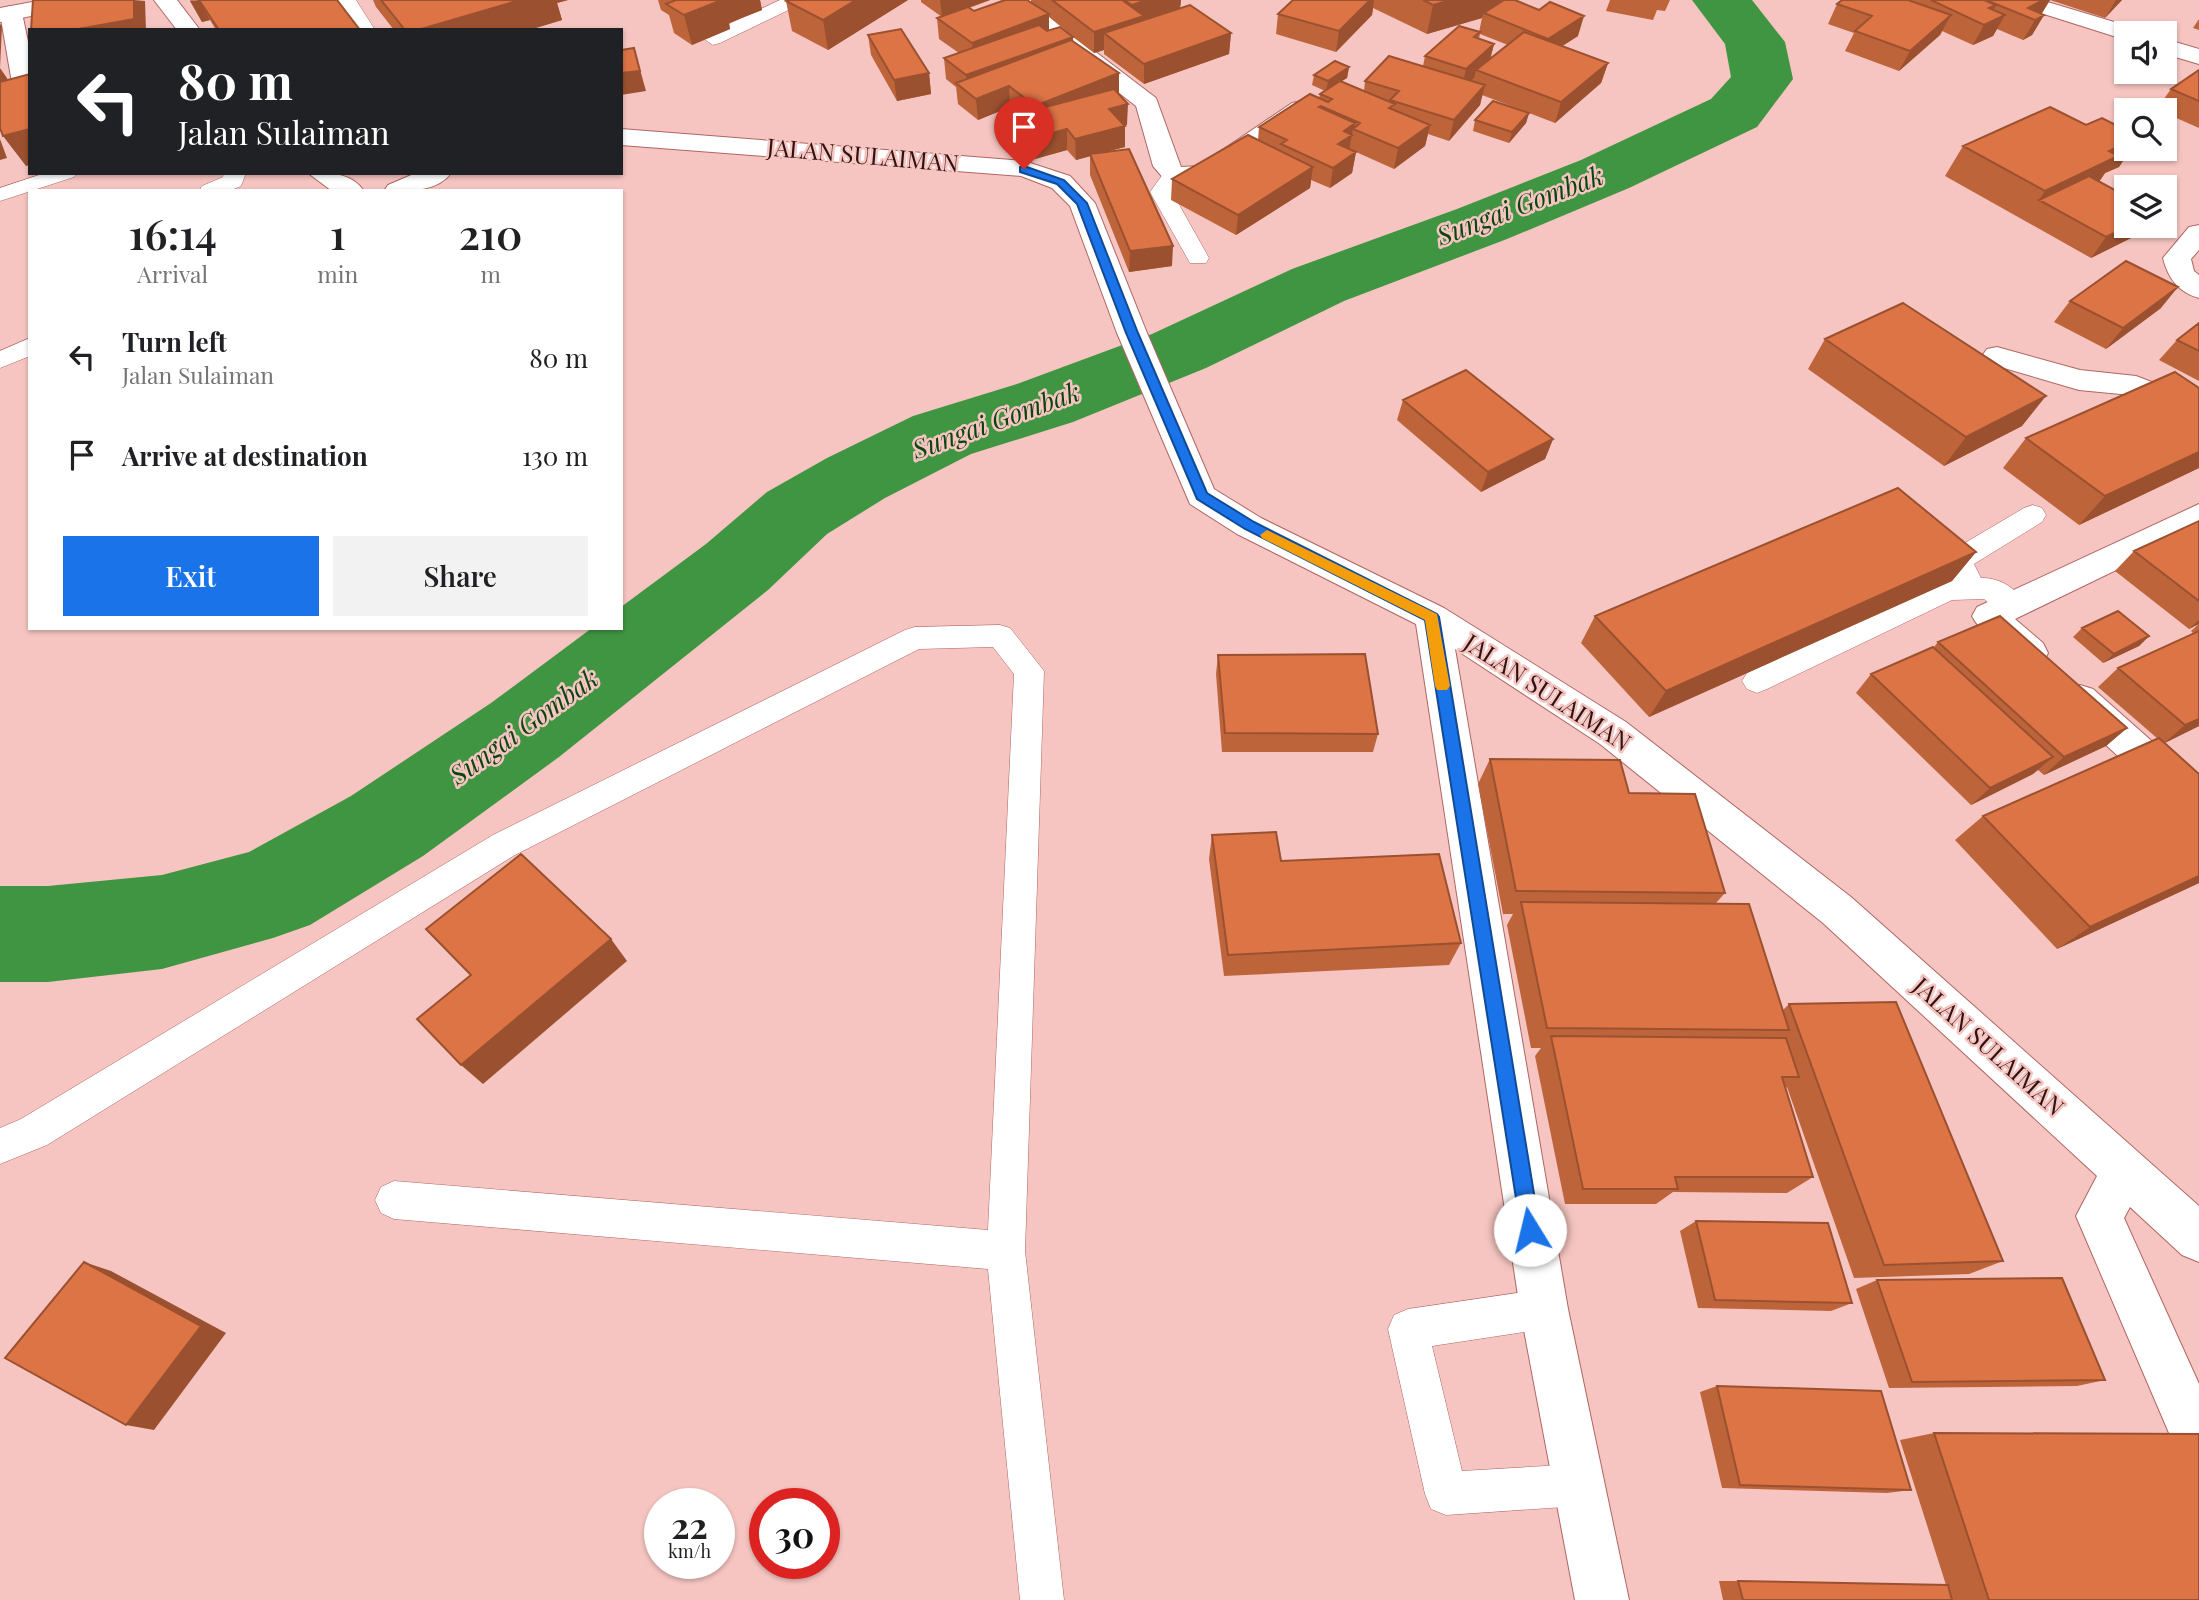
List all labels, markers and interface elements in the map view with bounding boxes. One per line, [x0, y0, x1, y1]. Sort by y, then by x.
map controls [2114, 21, 2177, 238]
button: sound [2114, 21, 2177, 84]
text: 80 m [178, 47, 293, 112]
icon: left [63, 56, 154, 147]
pin [994, 97, 1054, 169]
button: search [2114, 98, 2177, 161]
icon: arrive [1005, 108, 1043, 146]
text: Jalan Sulaiman [178, 110, 390, 153]
street label: JALAN SULAIMAN [765, 130, 961, 178]
water label: Sungai Gombak [1430, 157, 1608, 253]
button: layers [2114, 175, 2177, 238]
text: 16:14 [129, 205, 217, 261]
text: 1 [330, 205, 346, 261]
text: 210 [459, 205, 523, 261]
text: Arrival [137, 258, 208, 289]
text: min [317, 258, 358, 289]
text: m [480, 258, 501, 289]
text: Turn left [122, 324, 227, 359]
icon: left [63, 338, 101, 376]
text: 80 m [529, 340, 588, 375]
text: Jalan Sulaiman [122, 359, 274, 390]
water label: Sungai Gombak [906, 373, 1084, 466]
icon: arrive [63, 436, 101, 474]
text: Arrive at destination [122, 438, 368, 473]
text: 130 m [522, 438, 588, 473]
button: Exit [63, 536, 319, 616]
button: Share [333, 536, 588, 616]
street label: JALAN SULAIMAN [1458, 625, 1638, 757]
water label: Sungai Gombak [441, 660, 605, 792]
street label: JALAN SULAIMAN [1906, 969, 2072, 1122]
position arrow [1493, 1193, 1567, 1267]
speed limit sign: 30 [749, 1488, 840, 1579]
text: 22 [671, 1501, 708, 1548]
text: km/h [668, 1539, 711, 1563]

